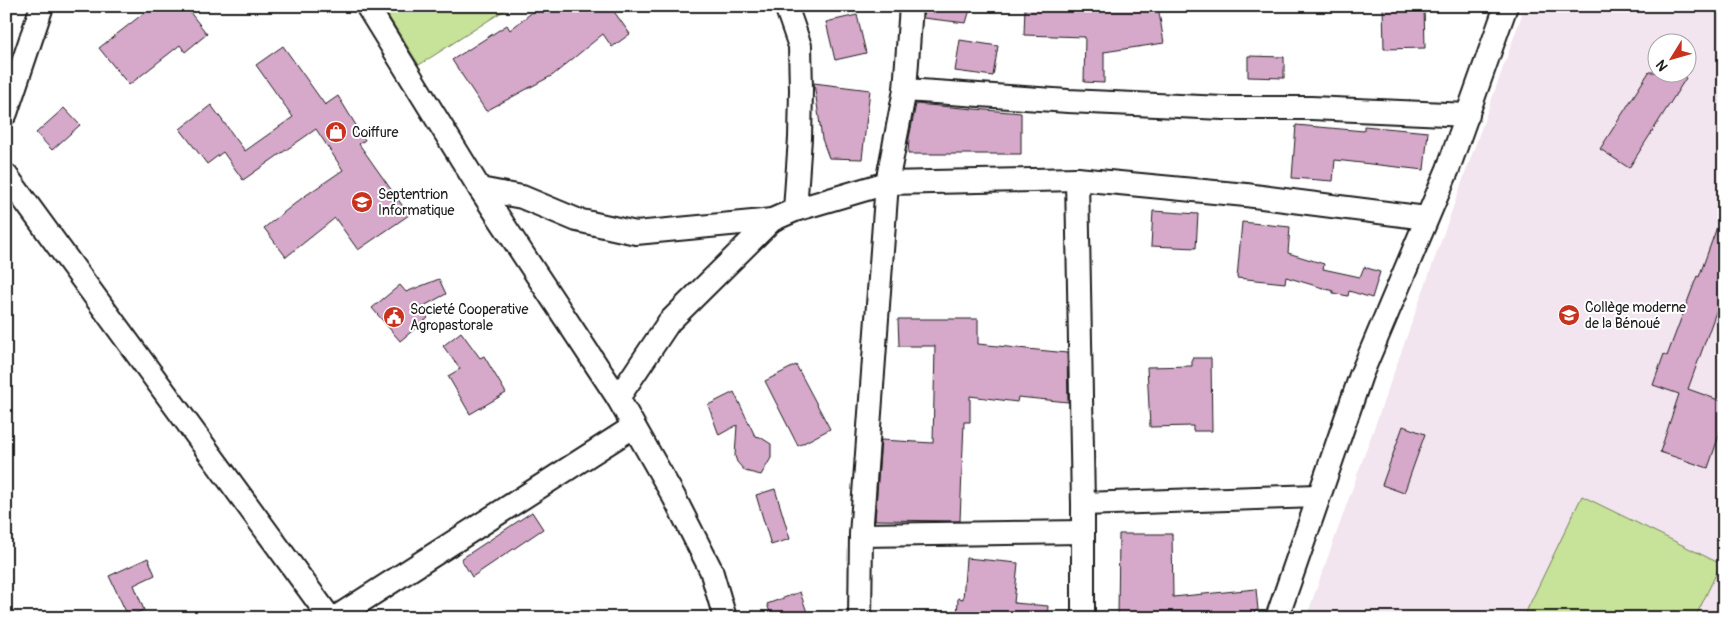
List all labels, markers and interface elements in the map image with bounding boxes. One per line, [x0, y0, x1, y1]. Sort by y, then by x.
north arrow [1648, 32, 1698, 82]
text: N [1652, 57, 1672, 74]
shop icon: Coiffure [324, 120, 348, 144]
place label: Coiffure [352, 124, 399, 141]
place label: Septentrion Informatique [378, 186, 454, 219]
school or university icon: Septentrion Informatique [350, 190, 374, 214]
place label: Collège moderne de la Bénoué [1585, 299, 1686, 332]
place label: Societé Cooperative Agropastorale [410, 301, 529, 334]
school or university icon: Collège moderne de la Bénoué [1557, 303, 1581, 327]
public building icon: Societé Cooperative Agropastorale [382, 305, 406, 329]

